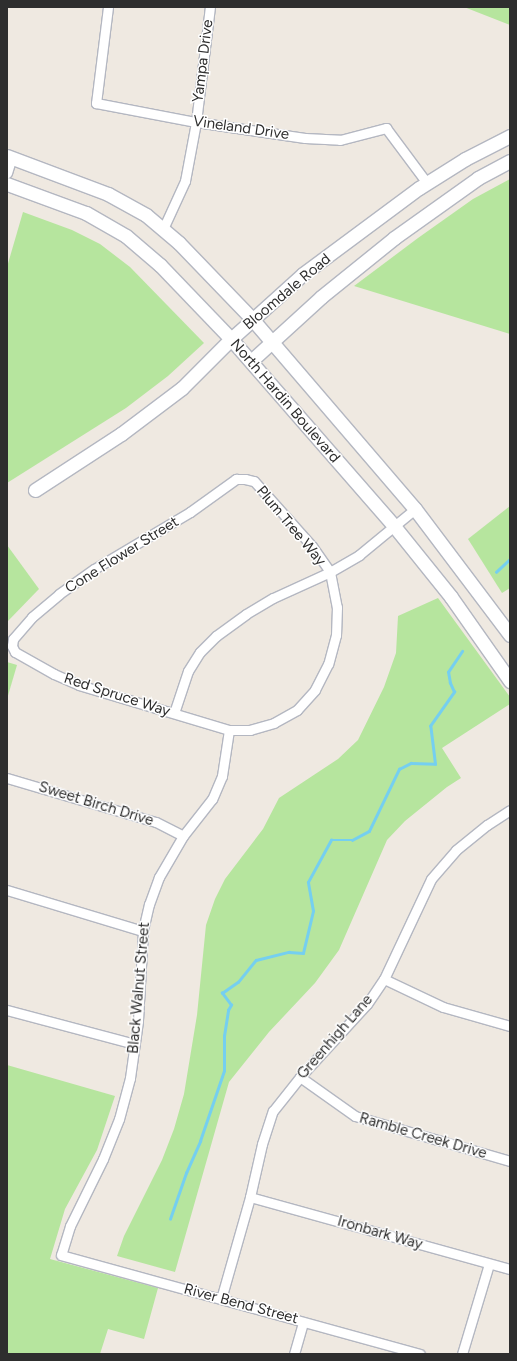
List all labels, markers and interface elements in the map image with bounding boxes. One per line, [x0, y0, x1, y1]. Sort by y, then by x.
street label: Yampa Drive [189, 18, 217, 104]
street label: Vineland Drive [192, 112, 290, 144]
street label: Bloomdale Road [240, 250, 334, 334]
street label: North Hardin Boulevard [226, 335, 344, 467]
street label: Plum Tree Way [252, 482, 330, 570]
street label: Cone Flower Street [62, 513, 182, 597]
street label: Red Spruce Way [62, 669, 172, 721]
street label: Sweet Birch Drive [36, 778, 156, 830]
street label: Black Walnut Street [124, 921, 154, 1055]
street label: Greenhigh Lane [293, 991, 377, 1083]
street label: Ramble Creek Drive [357, 1109, 489, 1163]
street label: Ironbark Way [335, 1212, 425, 1254]
street label: River Bend Street [182, 1280, 300, 1328]

